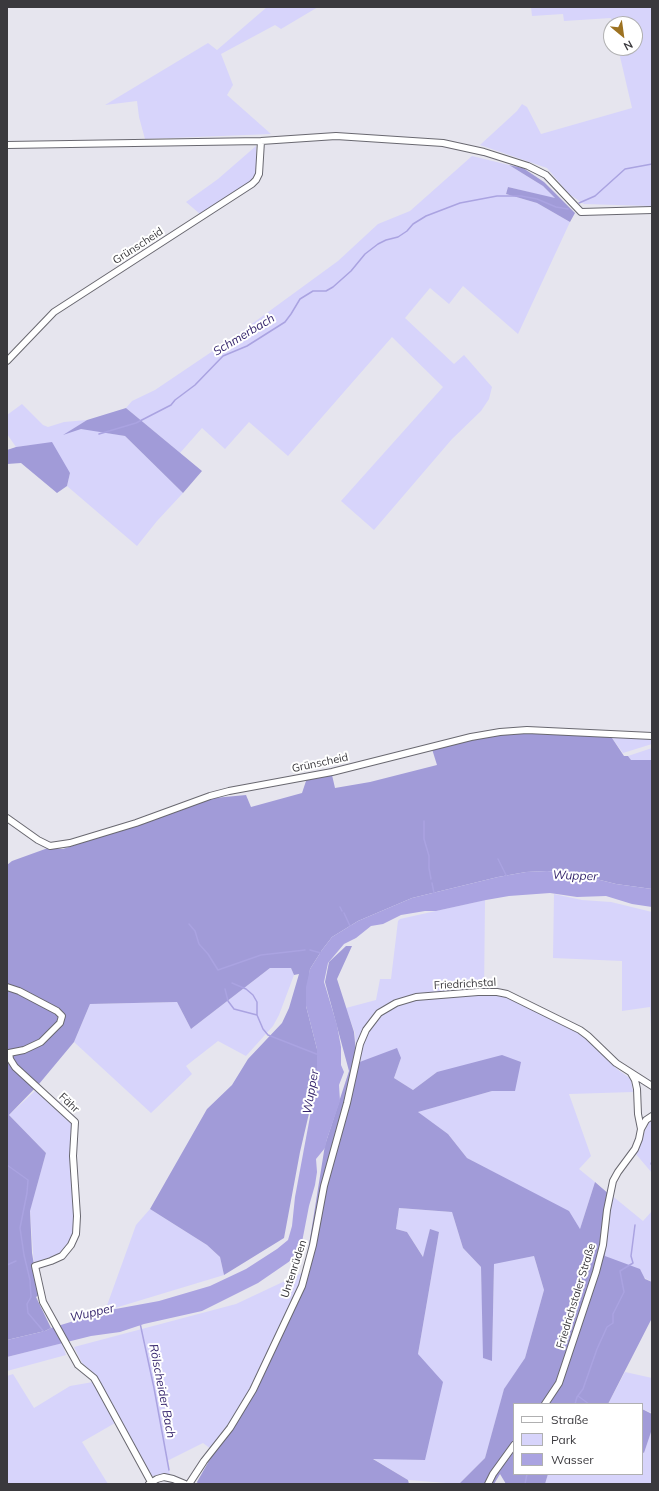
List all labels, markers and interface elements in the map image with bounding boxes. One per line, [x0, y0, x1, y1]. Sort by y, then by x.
north arrow [603, 16, 643, 56]
text: N [621, 37, 635, 54]
street label: Grünscheid [110, 225, 166, 267]
water label: Schmerbach [211, 311, 277, 359]
street label: Grünscheid [291, 751, 349, 775]
water label: Wupper [552, 868, 598, 884]
street label: Friedrichstal [434, 976, 496, 992]
water label: Wupper [300, 1069, 322, 1115]
street label: Fähr [56, 1090, 82, 1116]
street label: Untenrüden [278, 1238, 310, 1300]
street label: Friedrichstaler Straße [554, 1242, 598, 1350]
water label: Wupper [68, 1301, 116, 1325]
water label: Rölscheider Bach [146, 1343, 178, 1439]
legend [513, 1403, 643, 1475]
text: Straße [551, 1412, 588, 1427]
text: Park [551, 1432, 576, 1447]
text: Wasser [551, 1452, 594, 1467]

